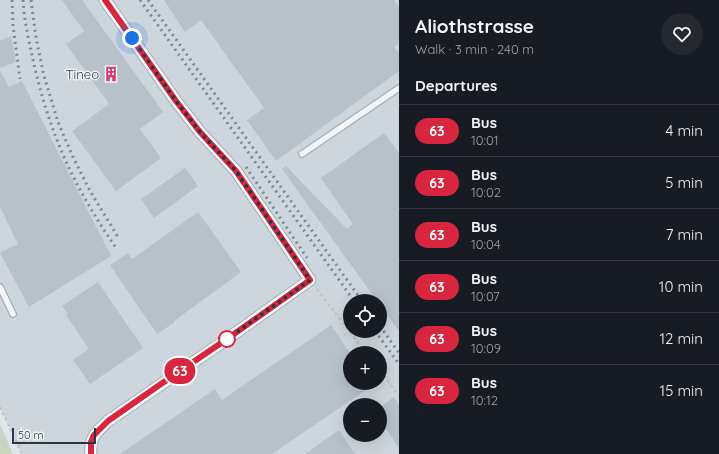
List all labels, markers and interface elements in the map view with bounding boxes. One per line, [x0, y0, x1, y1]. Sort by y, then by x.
button: heart [661, 13, 703, 55]
text: Aliothstrasse [415, 14, 534, 38]
your location [122, 28, 142, 48]
text: Walk · 3 min · 240 m [415, 41, 534, 57]
building icon: Tineo [102, 65, 120, 83]
place label: Tineo [66, 66, 99, 82]
text: Departures [415, 76, 497, 95]
text: Bus [471, 113, 497, 132]
text: 4 min [665, 121, 703, 140]
text: 63 [429, 122, 445, 140]
text: 10:01 [471, 132, 499, 148]
text: Bus [471, 165, 497, 184]
text: 5 min [665, 173, 703, 192]
text: 63 [429, 174, 445, 192]
text: 10:02 [471, 184, 501, 200]
text: Bus [471, 217, 497, 236]
text: 7 min [666, 225, 703, 244]
text: 63 [429, 226, 445, 244]
text: 10:04 [471, 236, 501, 252]
text: Bus [471, 269, 497, 288]
text: 10 min [659, 277, 703, 296]
text: 63 [429, 278, 445, 296]
text: 10:07 [471, 288, 500, 304]
map controls [343, 294, 387, 442]
button: locate [343, 294, 387, 338]
text: Bus [471, 321, 497, 340]
text: 12 min [659, 329, 703, 348]
unlabelled marker [218, 330, 236, 348]
text: 63 [429, 330, 445, 348]
text: 10:09 [471, 340, 501, 356]
button: + [343, 346, 387, 390]
line badge: 63 [162, 358, 198, 384]
text: 63 [172, 362, 188, 380]
text: Bus [471, 373, 497, 392]
text: 15 min [660, 381, 703, 400]
text: 63 [429, 382, 445, 400]
text: 10:12 [471, 392, 498, 408]
button: − [343, 398, 387, 442]
scale bar [12, 426, 96, 445]
text: 50 m [18, 428, 44, 442]

